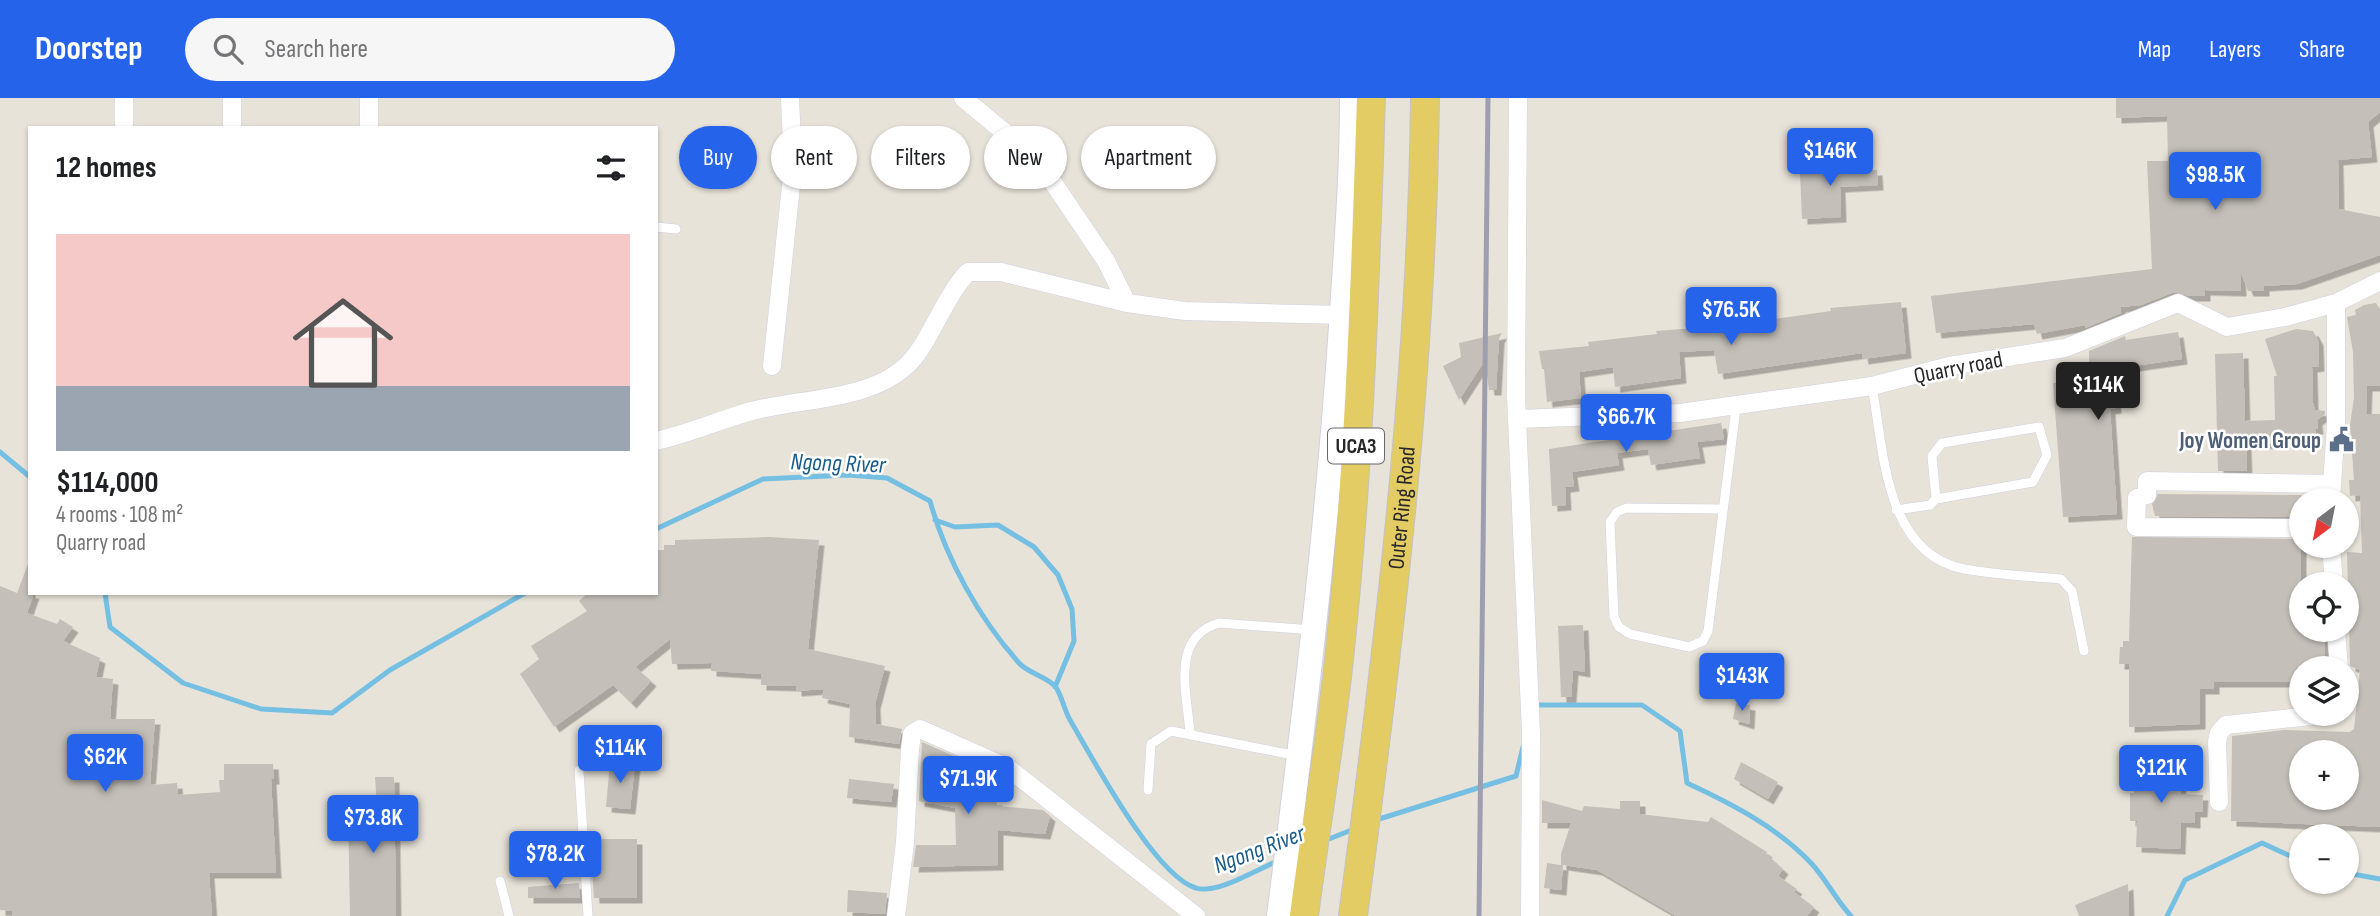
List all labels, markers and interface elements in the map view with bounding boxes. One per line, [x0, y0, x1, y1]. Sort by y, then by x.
search box [185, 18, 675, 81]
text: Doorstep [35, 29, 143, 69]
icon: search [209, 30, 247, 68]
text: Search here [265, 34, 368, 65]
text: Map [2138, 35, 2171, 64]
text: Layers [2209, 35, 2261, 64]
text: Share [2299, 35, 2345, 64]
chip: Buy [679, 126, 757, 189]
chip: Rent [771, 126, 857, 189]
chip: Filters [871, 126, 970, 189]
chip: New [984, 126, 1067, 189]
chip: Apartment [1081, 126, 1216, 189]
pin: $146K [1781, 129, 1879, 188]
text: $146K [1803, 137, 1857, 165]
icon: filters [592, 149, 630, 187]
text: 12 homes [56, 150, 157, 186]
pin: $98.5K [2158, 152, 2272, 212]
text: $98.5K [2185, 161, 2245, 189]
icon: home [280, 280, 406, 406]
pin: $76.5K [1674, 288, 1788, 347]
text: $76.5K [1702, 296, 1760, 324]
street label: Quarry road [1911, 346, 2005, 390]
pin: $114K [2049, 362, 2147, 422]
text: $114K [2072, 371, 2124, 399]
pin: $66.7K [1569, 394, 1683, 454]
text: $66.7K [1597, 403, 1655, 431]
public building icon: Joy Women Group [2327, 426, 2355, 454]
place label: Joy Women Group [2178, 427, 2321, 455]
road number: UCA3 [1328, 428, 1384, 464]
street label: Outer Ring Road [1382, 445, 1422, 571]
water label: Ngong River [790, 447, 887, 480]
text: $114,000 [56, 465, 159, 501]
north arrow [2289, 488, 2359, 558]
map controls [2289, 488, 2359, 894]
text: 4 rooms · 108 m² [56, 501, 183, 529]
text: Quarry road [56, 529, 146, 557]
button: locate [2289, 572, 2359, 642]
pin: $143K [1693, 654, 1791, 713]
button: layers [2289, 656, 2359, 726]
text: $143K [1715, 662, 1769, 690]
pin: $114K [571, 726, 669, 785]
pin: $62K [64, 734, 146, 794]
text: $114K [594, 734, 646, 762]
button: + [2289, 740, 2359, 810]
text: $62K [83, 743, 127, 771]
pin: $121K [2112, 746, 2210, 805]
text: $121K [2135, 754, 2187, 782]
pin: $71.9K [911, 756, 1025, 816]
text: $71.9K [939, 765, 997, 793]
pin: $73.8K [316, 796, 430, 855]
text: $73.8K [343, 804, 403, 832]
water label: Ngong River [1210, 818, 1310, 880]
button: − [2289, 824, 2359, 894]
pin: $78.2K [498, 832, 612, 891]
text: $78.2K [525, 840, 585, 868]

